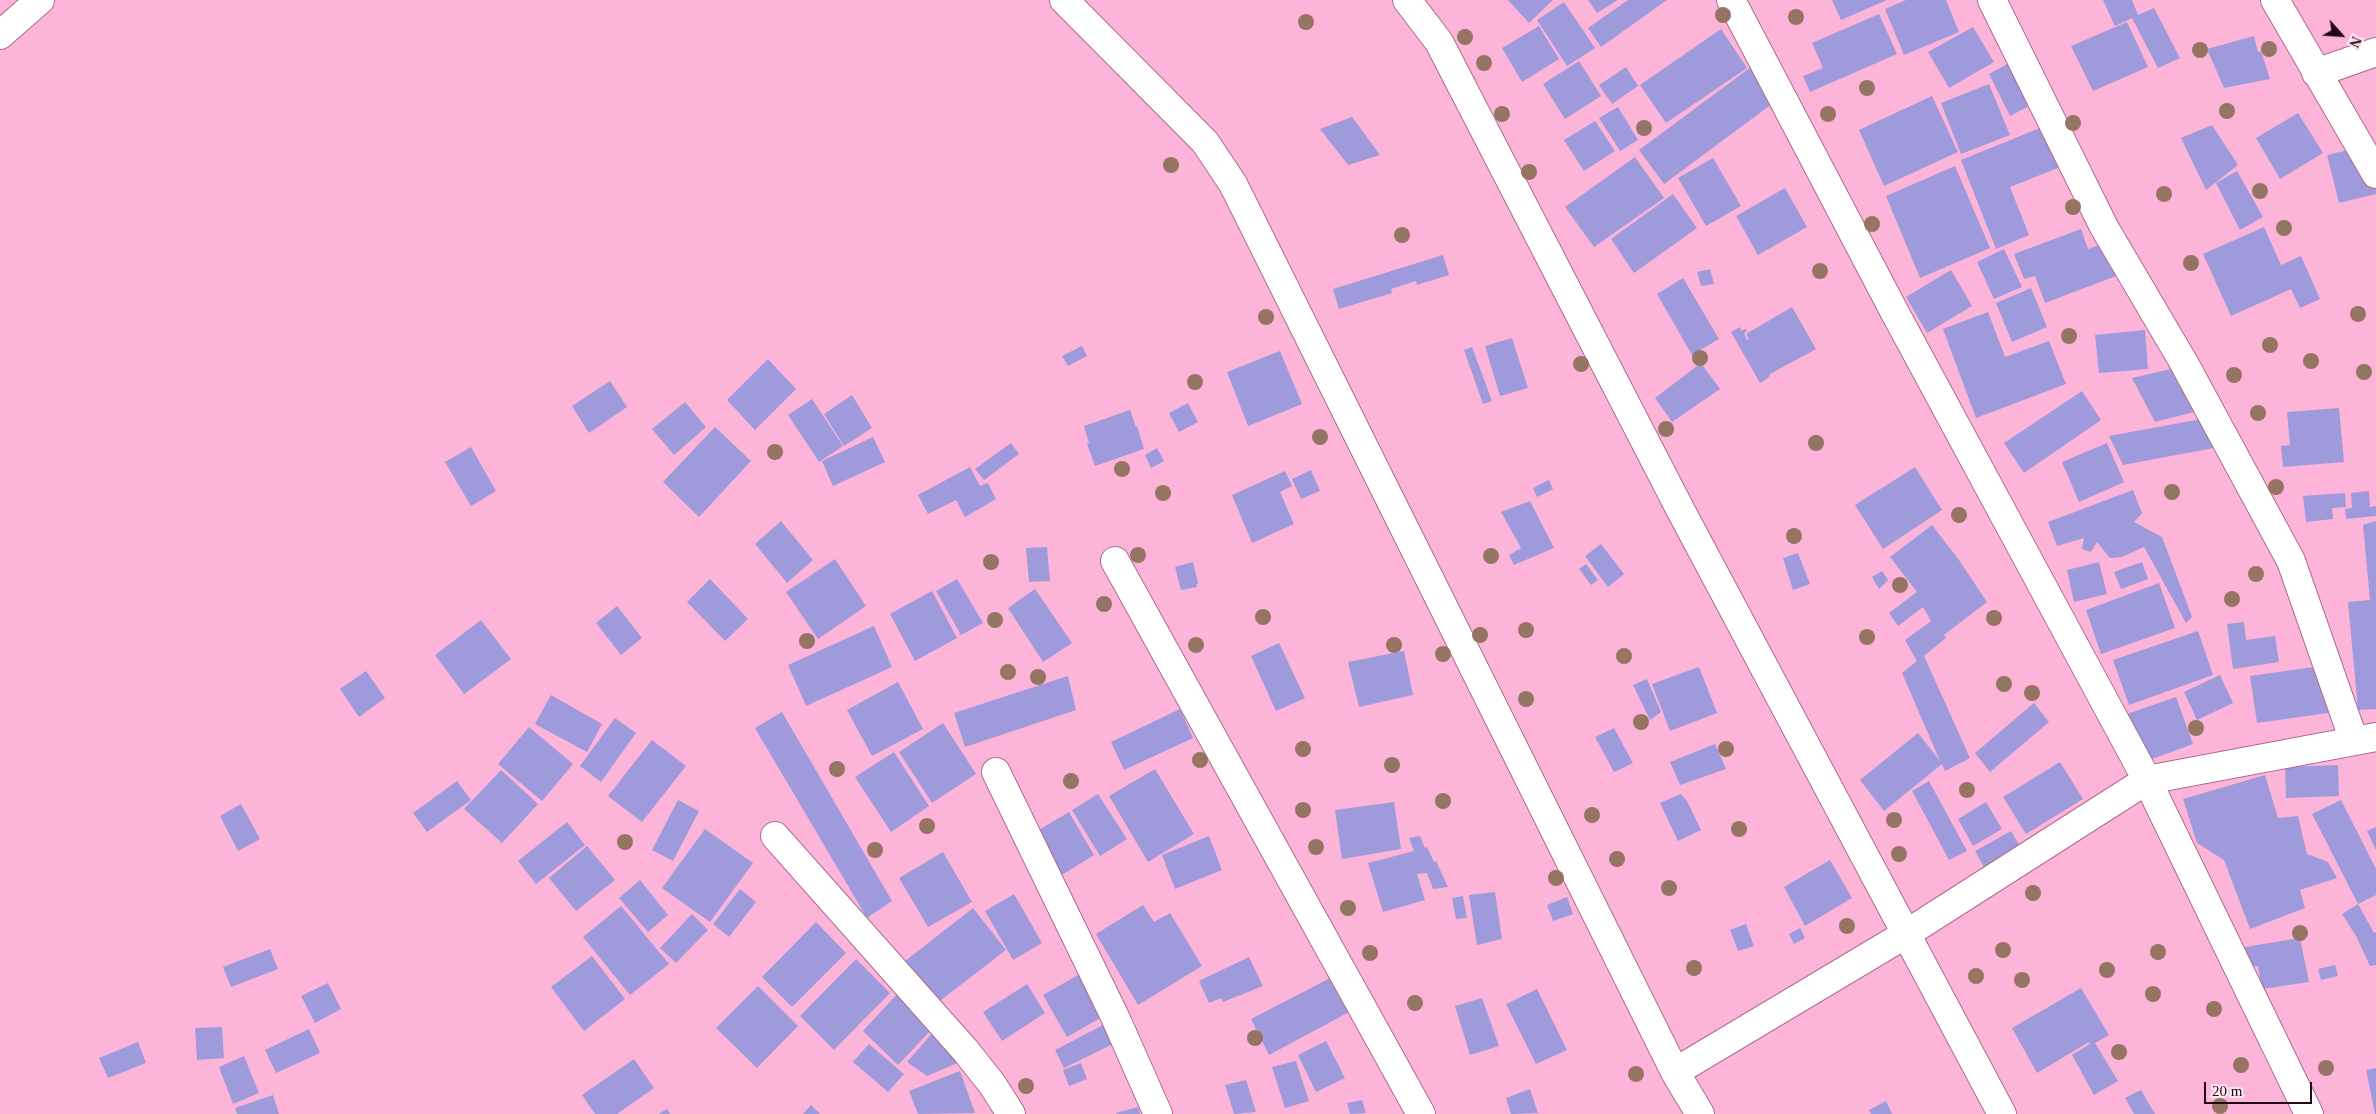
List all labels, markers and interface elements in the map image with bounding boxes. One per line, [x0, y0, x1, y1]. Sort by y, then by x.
north arrow [2316, 10, 2366, 60]
text: N [2346, 34, 2364, 50]
scale bar [2206, 1072, 2314, 1104]
text: 20 m [2212, 1083, 2242, 1099]

